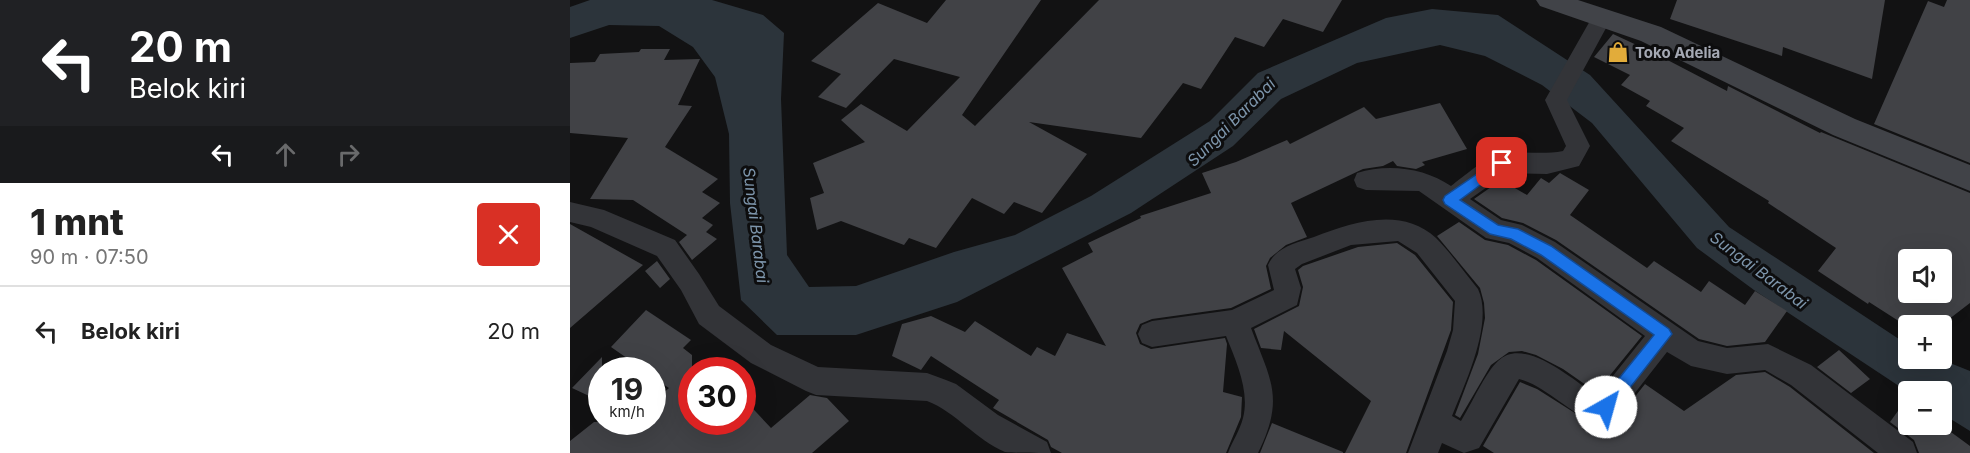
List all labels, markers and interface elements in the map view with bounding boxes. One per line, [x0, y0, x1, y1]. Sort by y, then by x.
text: 20 m [129, 21, 232, 72]
icon: left [30, 24, 108, 102]
shop icon: Toko Adelia [1606, 40, 1630, 64]
place label: Toko Adelia [1635, 43, 1720, 62]
text: Belok kiri [129, 72, 246, 105]
water label: Sungai Barabai [1183, 73, 1280, 170]
pin [1476, 137, 1527, 188]
icon: left [206, 138, 239, 171]
icon: ahead [269, 138, 302, 171]
icon: right [332, 138, 365, 171]
icon: arrive [1485, 146, 1518, 179]
water label: Sungai Barabai [739, 166, 773, 285]
text: 1 mnt [30, 200, 124, 244]
button: close [477, 203, 540, 266]
water label: Sungai Barabai [1706, 227, 1812, 314]
text: 90 m · 07:50 [30, 245, 149, 269]
map controls [1898, 249, 1952, 435]
button: sound [1898, 249, 1952, 303]
icon: left [30, 315, 63, 348]
button: + [1898, 315, 1952, 369]
text: Belok kiri [81, 318, 180, 344]
text: 20 m [487, 318, 540, 344]
speed limit sign: 30 [678, 357, 756, 435]
text: 19 [611, 371, 643, 407]
position arrow [1574, 375, 1638, 439]
button: − [1898, 381, 1952, 435]
text: km/h [609, 402, 645, 421]

